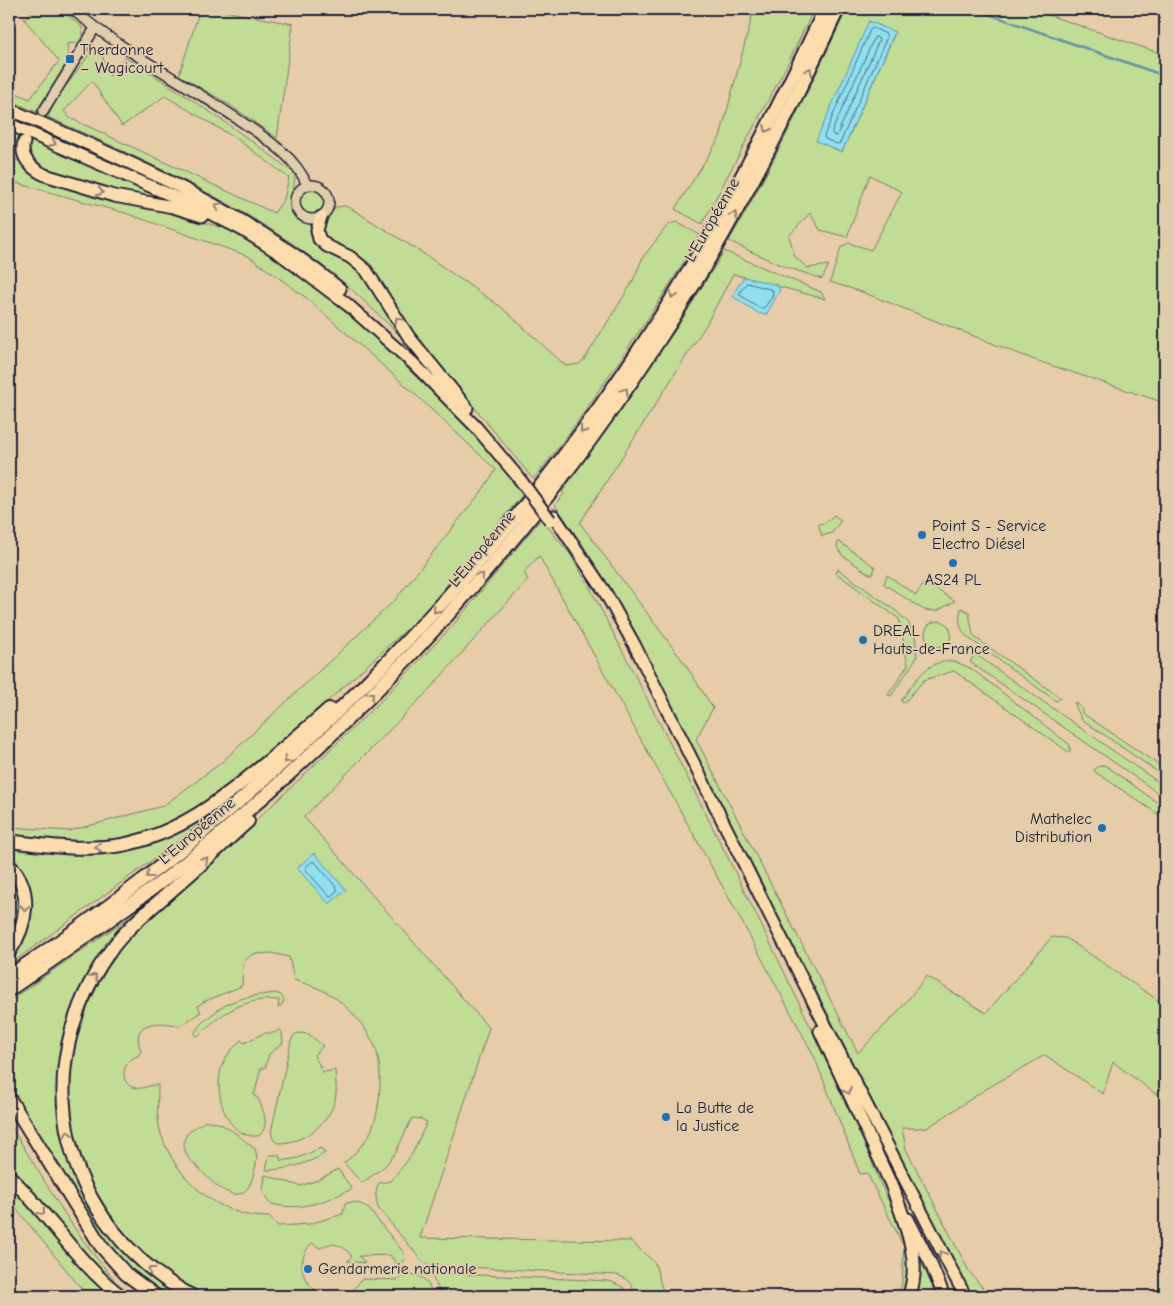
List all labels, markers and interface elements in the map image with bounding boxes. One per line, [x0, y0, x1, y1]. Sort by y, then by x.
place label: Therdonne – Wagicourt [80, 41, 164, 77]
marker: Therdonne – Wagicourt [64, 53, 76, 65]
one-way arrow [803, 67, 813, 76]
one-way arrow [763, 124, 773, 133]
one-way arrow [48, 137, 57, 148]
street label: L'Européenne [681, 175, 743, 265]
one-way arrow [96, 186, 105, 197]
one-way arrow [214, 202, 223, 212]
one-way arrow [728, 212, 738, 221]
one-way arrow [670, 290, 680, 299]
one-way arrow [394, 316, 404, 325]
one-way arrow [619, 387, 628, 397]
one-way arrow [580, 424, 589, 434]
street label: L'Européenne [445, 507, 519, 591]
place label: Point S - Service Electro Diésel [932, 517, 1046, 553]
marker: Point S - Service Electro Diésel [916, 529, 928, 541]
marker: AS24 PL [947, 557, 959, 569]
place label: AS24 PL [925, 571, 981, 589]
one-way arrow [476, 573, 485, 582]
one-way arrow [433, 605, 442, 614]
place label: DREAL Hauts-de-France [873, 622, 990, 658]
marker: DREAL Hauts-de-France [857, 634, 869, 646]
one-way arrow [365, 692, 374, 701]
one-way arrow [284, 754, 293, 763]
street label: L'Européenne [155, 794, 239, 868]
place label: Mathelec Distribution [1015, 810, 1092, 846]
marker: Mathelec Distribution [1096, 822, 1108, 834]
one-way arrow [94, 842, 102, 853]
one-way arrow [200, 857, 209, 866]
one-way arrow [146, 870, 155, 879]
one-way arrow [20, 904, 31, 912]
one-way arrow [87, 974, 97, 983]
one-way arrow [841, 1086, 852, 1095]
place label: La Butte de la Justice [676, 1099, 754, 1135]
marker: La Butte de la Justice [660, 1111, 672, 1123]
one-way arrow [64, 1130, 74, 1139]
one-way arrow [36, 1206, 44, 1215]
one-way arrow [938, 1250, 948, 1259]
place label: Gendarmerie nationale [318, 1260, 476, 1278]
marker: Gendarmerie nationale [302, 1263, 314, 1275]
one-way arrow [148, 1267, 157, 1276]

